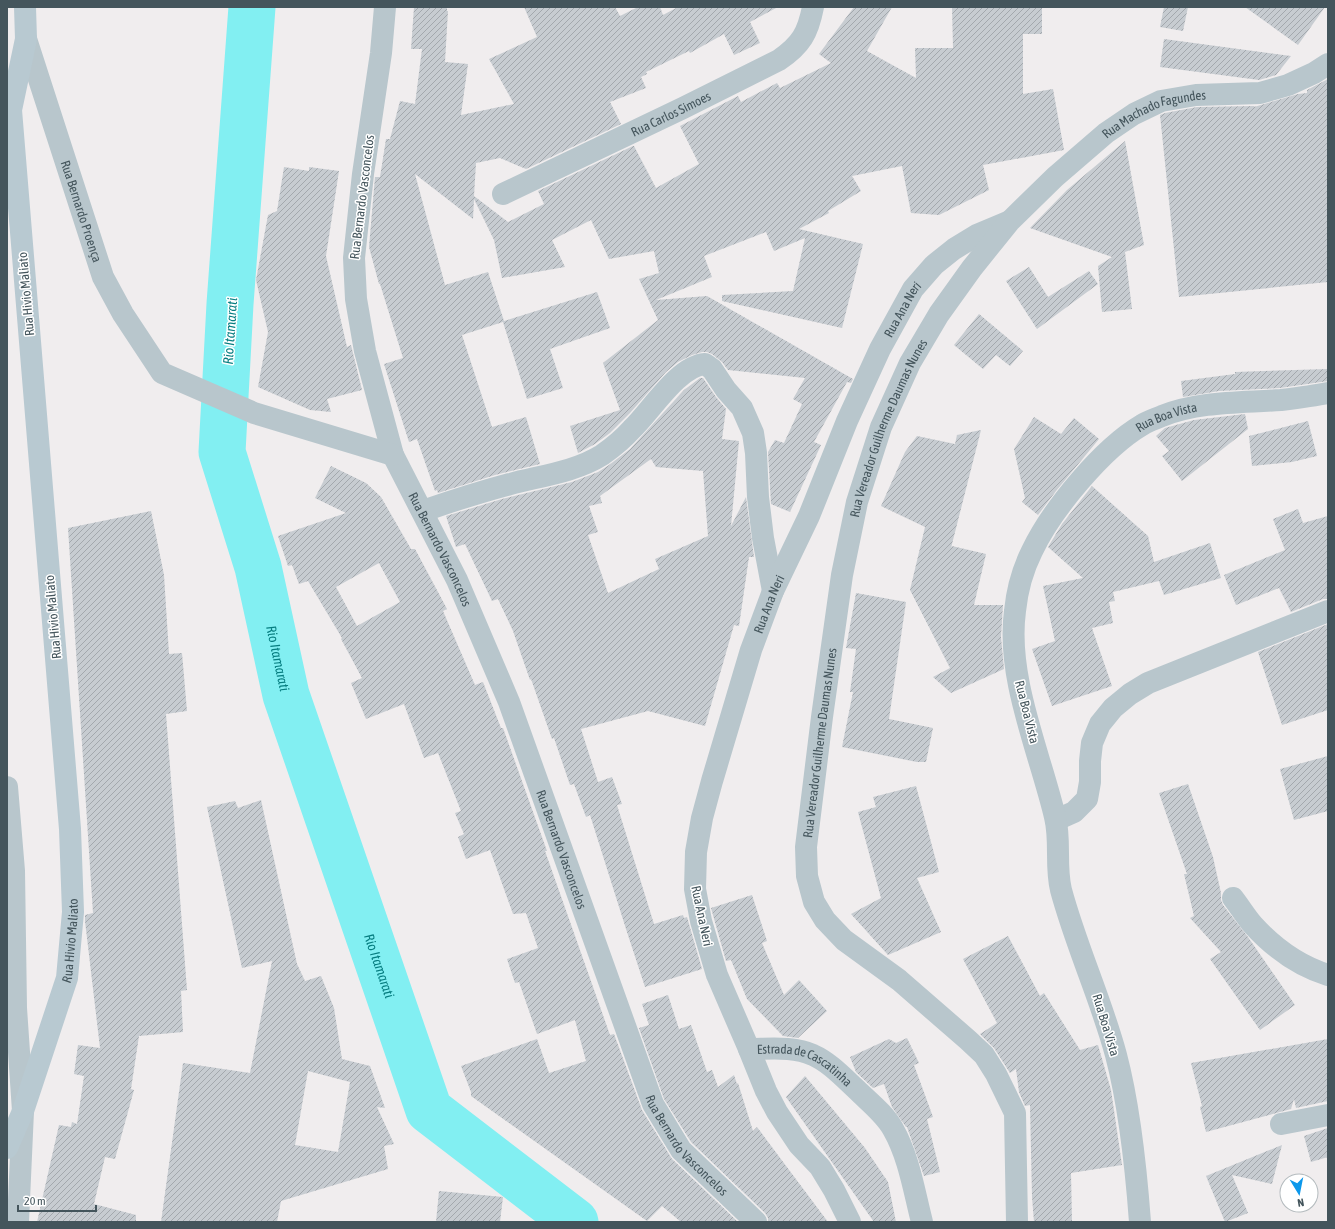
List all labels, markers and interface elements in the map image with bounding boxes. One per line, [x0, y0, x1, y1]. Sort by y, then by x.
street label: Rua Machado Fagundes [1099, 87, 1206, 141]
street label: Rua Carlos Simoes [629, 88, 713, 139]
street label: Rua Bernardo Vasconcelos [347, 133, 377, 260]
street label: Rua Bernardo Proença [58, 158, 105, 264]
street label: Rua Hivio Maliato [15, 251, 37, 337]
street label: Rua Ana Neri [881, 278, 924, 340]
water label: Rio Itamarati [220, 297, 240, 365]
street label: Rua Vereador Guilherme Daumas Nunes [847, 336, 930, 519]
street label: Rua Boa Vista [1133, 399, 1198, 435]
street label: Rua Bernardo Vasconcelos [406, 490, 475, 609]
street label: Rua Ana Neri [750, 572, 787, 635]
street label: Rua Hivio Maliato [42, 574, 64, 660]
water label: Rio Itamarati [263, 624, 293, 693]
street label: Rua Vereador Guilherme Daumas Nunes [800, 647, 839, 838]
street label: Rua Boa Vista [1012, 679, 1042, 745]
street label: Rua Bernardo Vasconcelos [534, 788, 590, 911]
street label: Rua Ana Neri [688, 884, 716, 948]
street label: Rua Hivio Maliato [58, 898, 81, 985]
water label: Rio Itamarati [361, 932, 398, 1000]
street label: Rua Boa Vista [1089, 992, 1123, 1058]
street label: Estrada de Cascatinha [757, 1041, 856, 1089]
street label: Rua Bernardo Vasconcelos [643, 1093, 731, 1199]
north arrow [1279, 1173, 1319, 1213]
scale bar [18, 1187, 96, 1213]
text: 20 m [24, 1194, 46, 1208]
text: N [1296, 1196, 1305, 1209]

